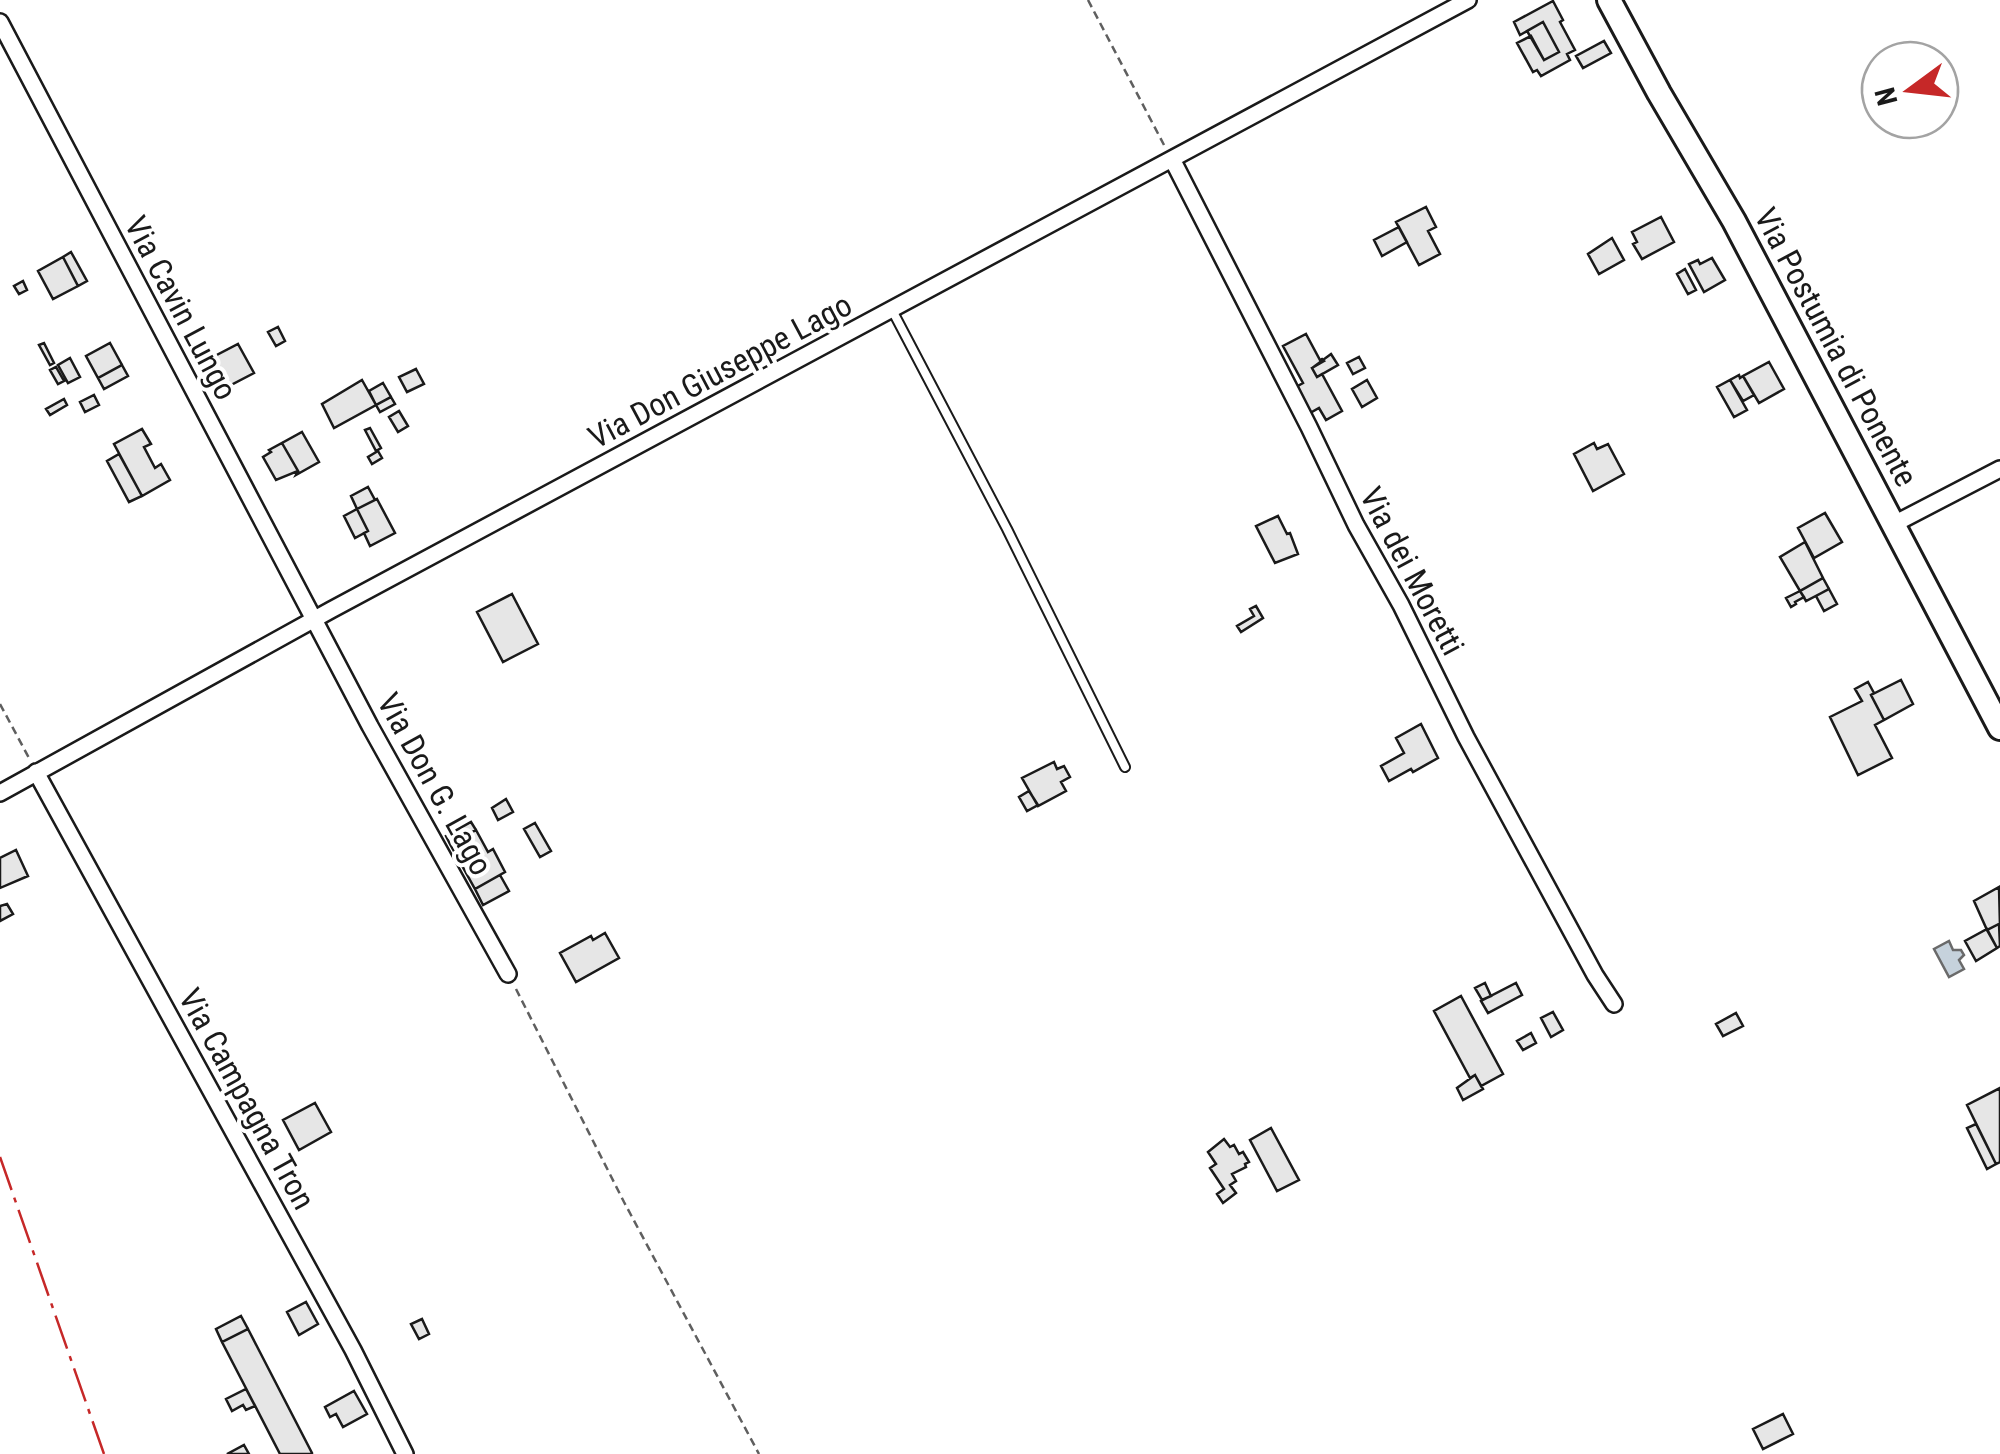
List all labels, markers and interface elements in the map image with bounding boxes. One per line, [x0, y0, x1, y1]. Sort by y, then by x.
north arrow [1860, 40, 1960, 140]
text: N [1868, 84, 1904, 109]
street label: Via Postumia di Ponente [1746, 201, 1926, 493]
street label: Via Cavin Lungo [117, 210, 245, 406]
street label: Via Don Giuseppe Lago [582, 286, 858, 456]
street label: Via dei Moretti [1352, 481, 1472, 661]
street label: Via Don G. Lago [369, 686, 501, 882]
street label: Via Campagna Tron [171, 982, 323, 1216]

